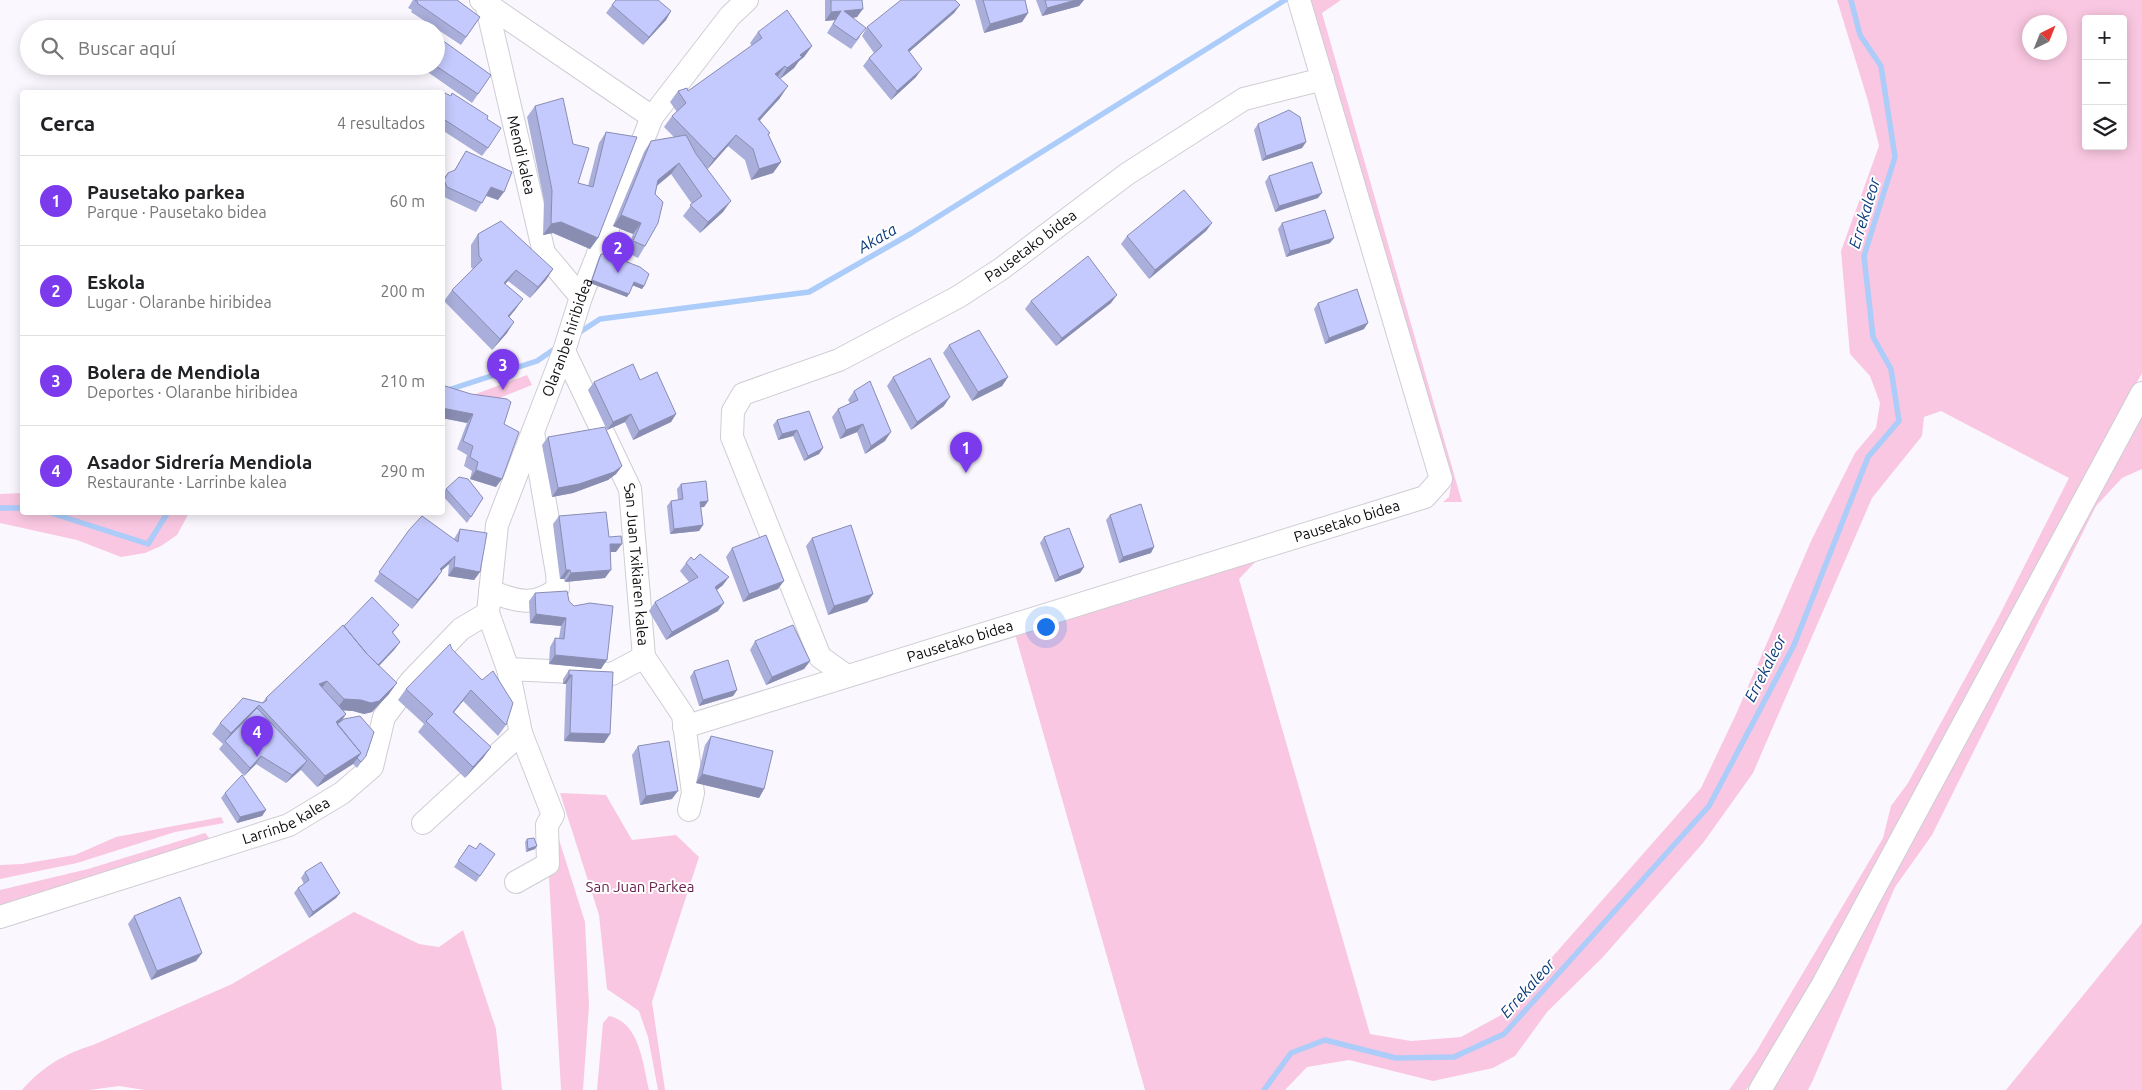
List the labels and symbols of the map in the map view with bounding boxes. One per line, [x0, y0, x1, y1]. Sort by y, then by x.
north arrow [2022, 15, 2067, 60]
street label: Mendi kalea [504, 113, 539, 196]
water label: Errekaleor [1845, 175, 1883, 250]
street label: Pausetako bidea [981, 206, 1080, 285]
water label: Akata [854, 220, 900, 257]
pin: 2 [602, 232, 634, 273]
street label: Olaranbe hiribidea [538, 275, 596, 399]
pin: 3 [487, 349, 519, 390]
pin: 1 [950, 432, 982, 473]
street label: San Juan Txikiaren kalea [620, 480, 652, 647]
street label: Pausetako bidea [1291, 496, 1402, 545]
your location [1033, 614, 1059, 640]
street label: Pausetako bidea [905, 616, 1015, 665]
water label: Errekaleor [1740, 631, 1790, 704]
pin: 4 [241, 716, 273, 757]
street label: Larrinbe kalea [240, 793, 333, 847]
park label: San Juan Parkea [586, 878, 694, 895]
water label: Errekaleor [1496, 954, 1559, 1021]

